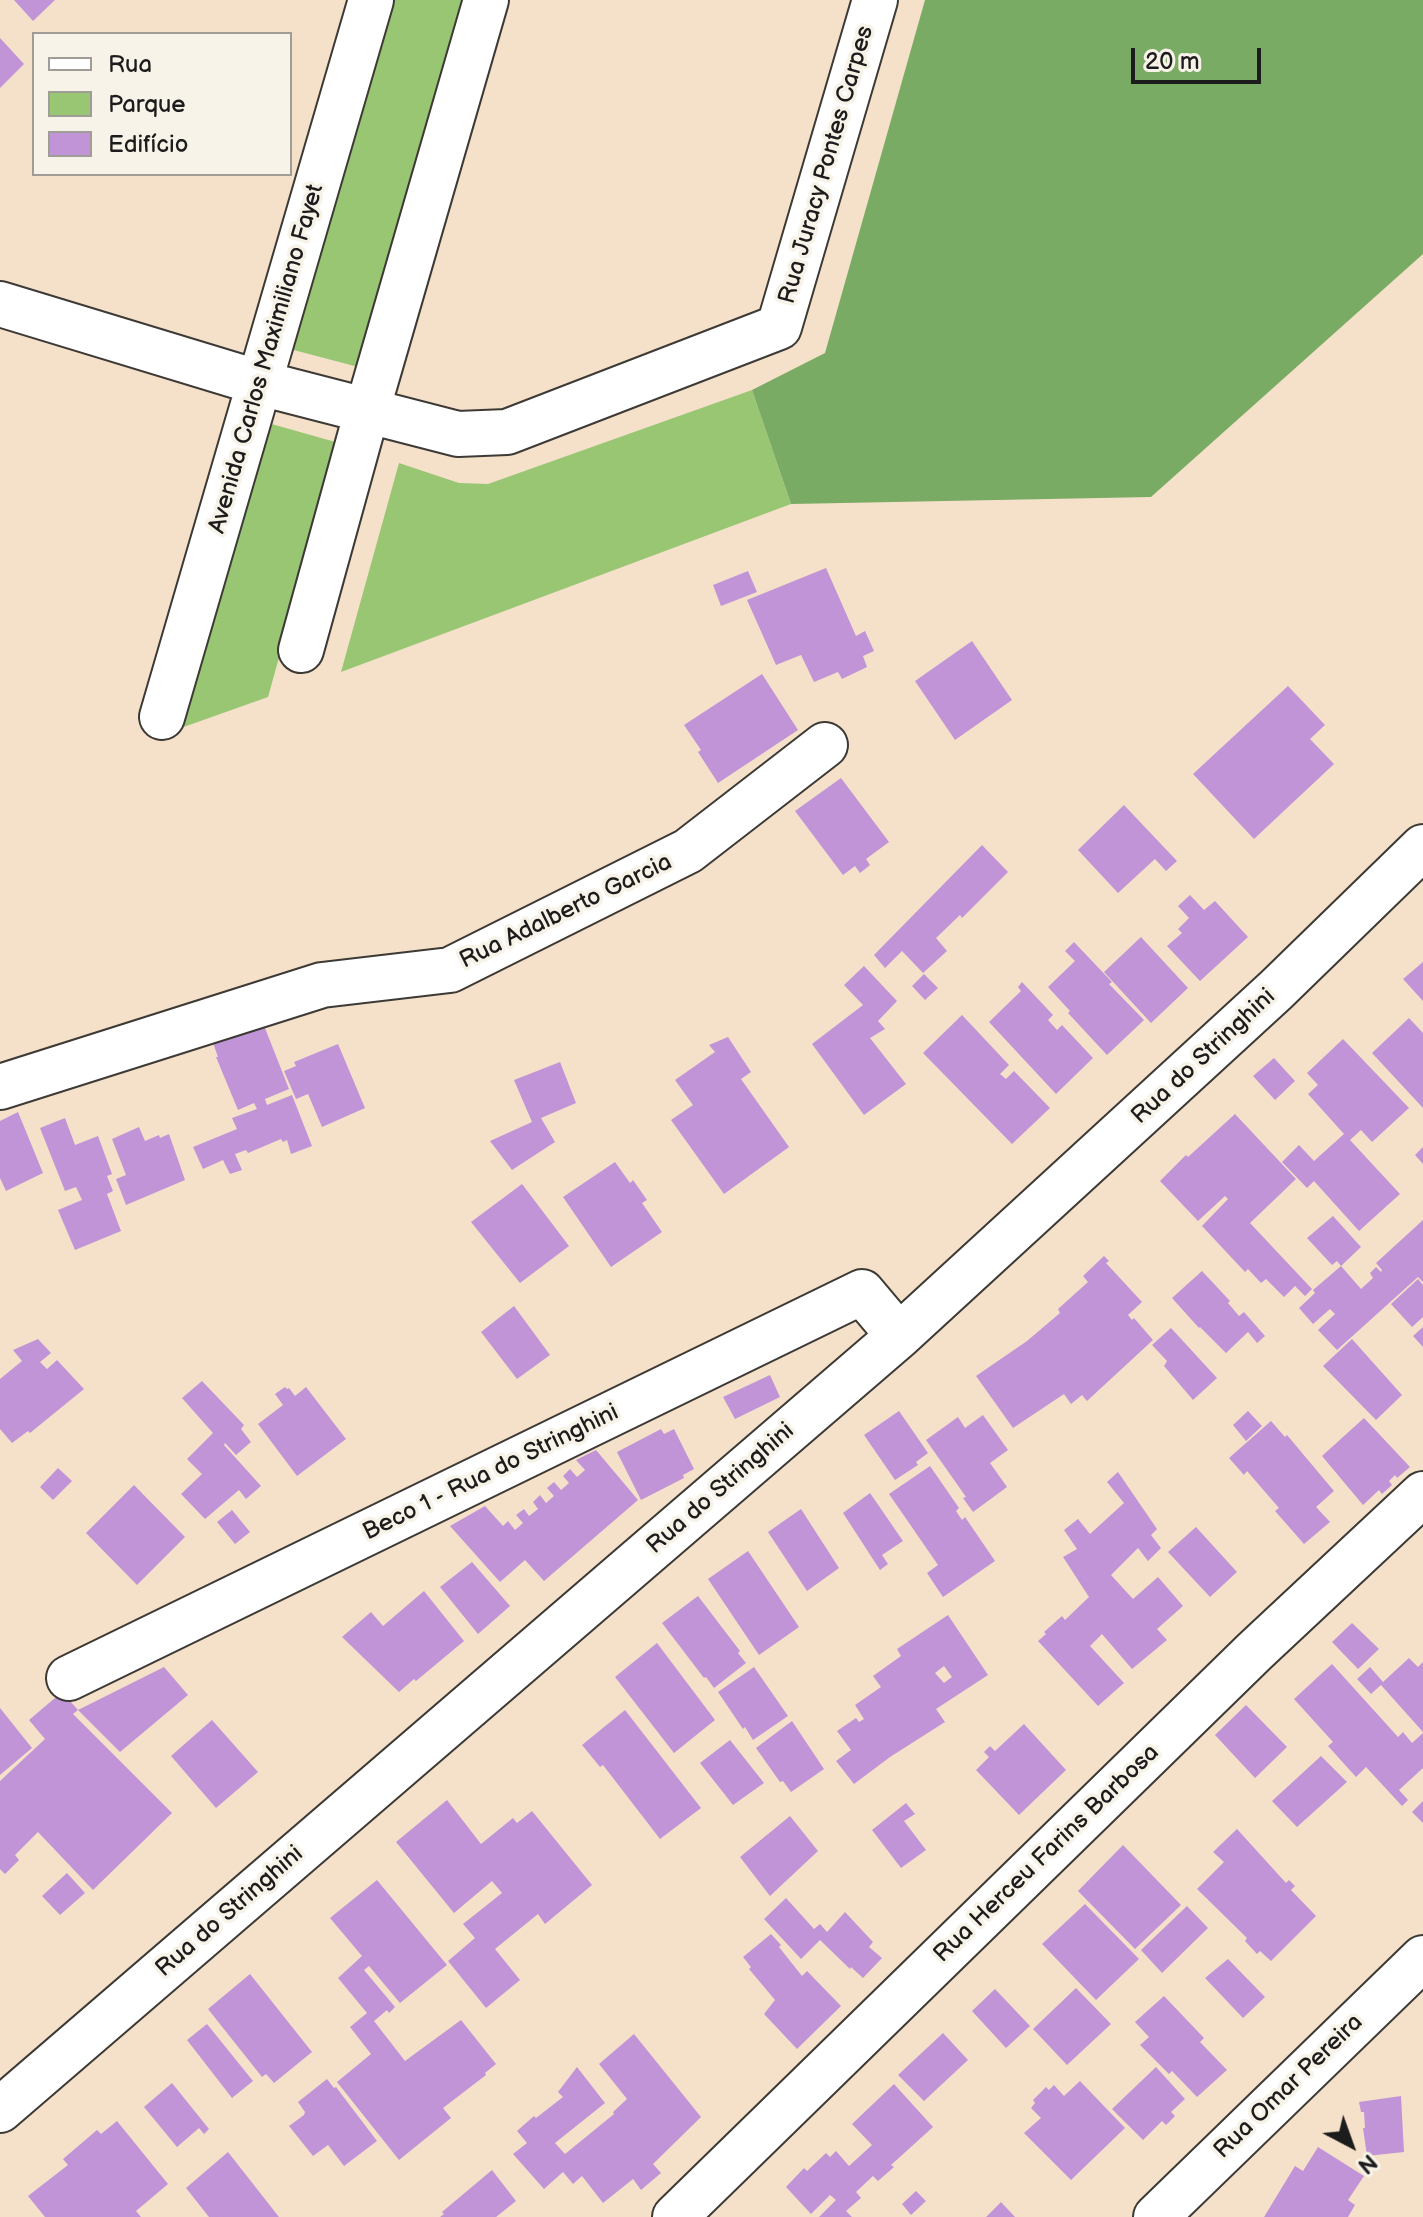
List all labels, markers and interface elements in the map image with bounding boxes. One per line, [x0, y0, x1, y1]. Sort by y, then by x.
street label: Rua Juracy Pontes Carpes [773, 23, 881, 307]
legend [32, 32, 292, 176]
scale bar [1135, 32, 1265, 82]
text: 20 m [1145, 47, 1200, 76]
text: Rua [108, 50, 152, 79]
text: Parque [108, 90, 186, 119]
text: Edifício [108, 130, 188, 159]
street label: Avenida Carlos Maximiliano Fayet [203, 181, 331, 537]
street label: Rua Adalberto Garcia [455, 848, 677, 976]
street label: Rua do Stringhini [1126, 983, 1282, 1131]
street label: Beco 1 - Rua do Stringhini [359, 1399, 623, 1547]
street label: Rua do Stringhini [641, 1417, 801, 1561]
street label: Rua Herceu Farins Barbosa [928, 1739, 1166, 1969]
street label: Rua do Stringhini [150, 1840, 310, 1984]
street label: Rua Omar Pereira [1209, 2009, 1369, 2165]
north arrow [1311, 2105, 1391, 2185]
text: N [1352, 2148, 1382, 2179]

